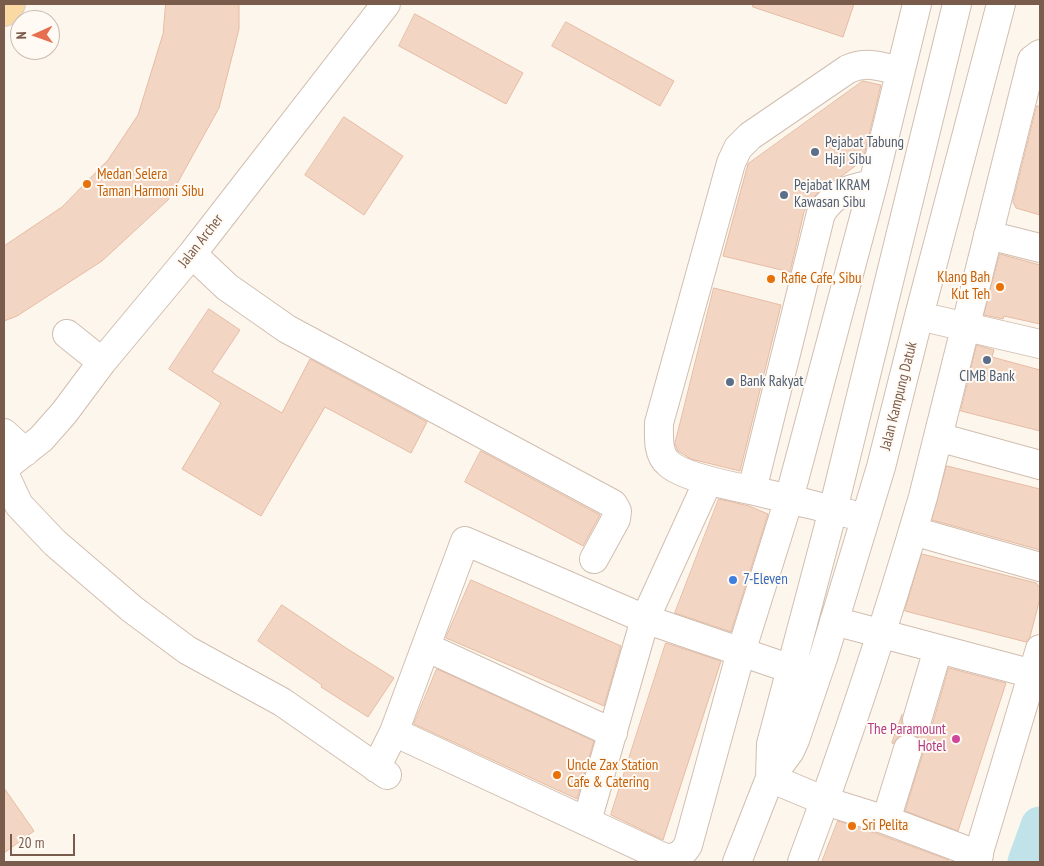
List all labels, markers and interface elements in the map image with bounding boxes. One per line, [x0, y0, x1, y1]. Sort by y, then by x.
north arrow [10, 10, 60, 60]
text: N [12, 31, 30, 40]
place label: Pejabat Tabung Haji Sibu [825, 134, 904, 169]
marker: Pejabat Tabung Haji Sibu [809, 146, 821, 158]
place label: Medan Selera Taman Harmoni Sibu [97, 166, 204, 201]
place label: Pejabat IKRAM Kawasan Sibu [794, 177, 870, 212]
marker: Medan Selera Taman Harmoni Sibu [81, 178, 93, 190]
marker: Pejabat IKRAM Kawasan Sibu [778, 189, 790, 201]
street label: Jalan Archer [175, 211, 227, 271]
place label: Klang Bah Kut Teh [937, 269, 990, 304]
place label: Rafie Cafe, Sibu [781, 270, 861, 288]
marker: Rafie Cafe, Sibu [765, 273, 777, 285]
marker: Klang Bah Kut Teh [994, 281, 1006, 293]
street label: Jalan Kampung Datuk [877, 340, 921, 452]
marker: CIMB Bank [981, 354, 993, 366]
place label: CIMB Bank [959, 368, 1015, 386]
place label: Bank Rakyat [740, 373, 803, 391]
marker: Bank Rakyat [724, 376, 736, 388]
place label: 7-Eleven [743, 571, 788, 589]
marker: 7-Eleven [727, 574, 739, 586]
place label: The Paramount Hotel [867, 721, 946, 756]
marker: The Paramount Hotel [950, 733, 962, 745]
place label: Uncle Zax Station Cafe & Catering [567, 757, 658, 792]
marker: Uncle Zax Station Cafe & Catering [551, 769, 563, 781]
place label: Sri Pelita [862, 817, 908, 835]
marker: Sri Pelita [846, 820, 858, 832]
scale bar [12, 824, 78, 856]
text: 20 m [18, 833, 44, 852]

